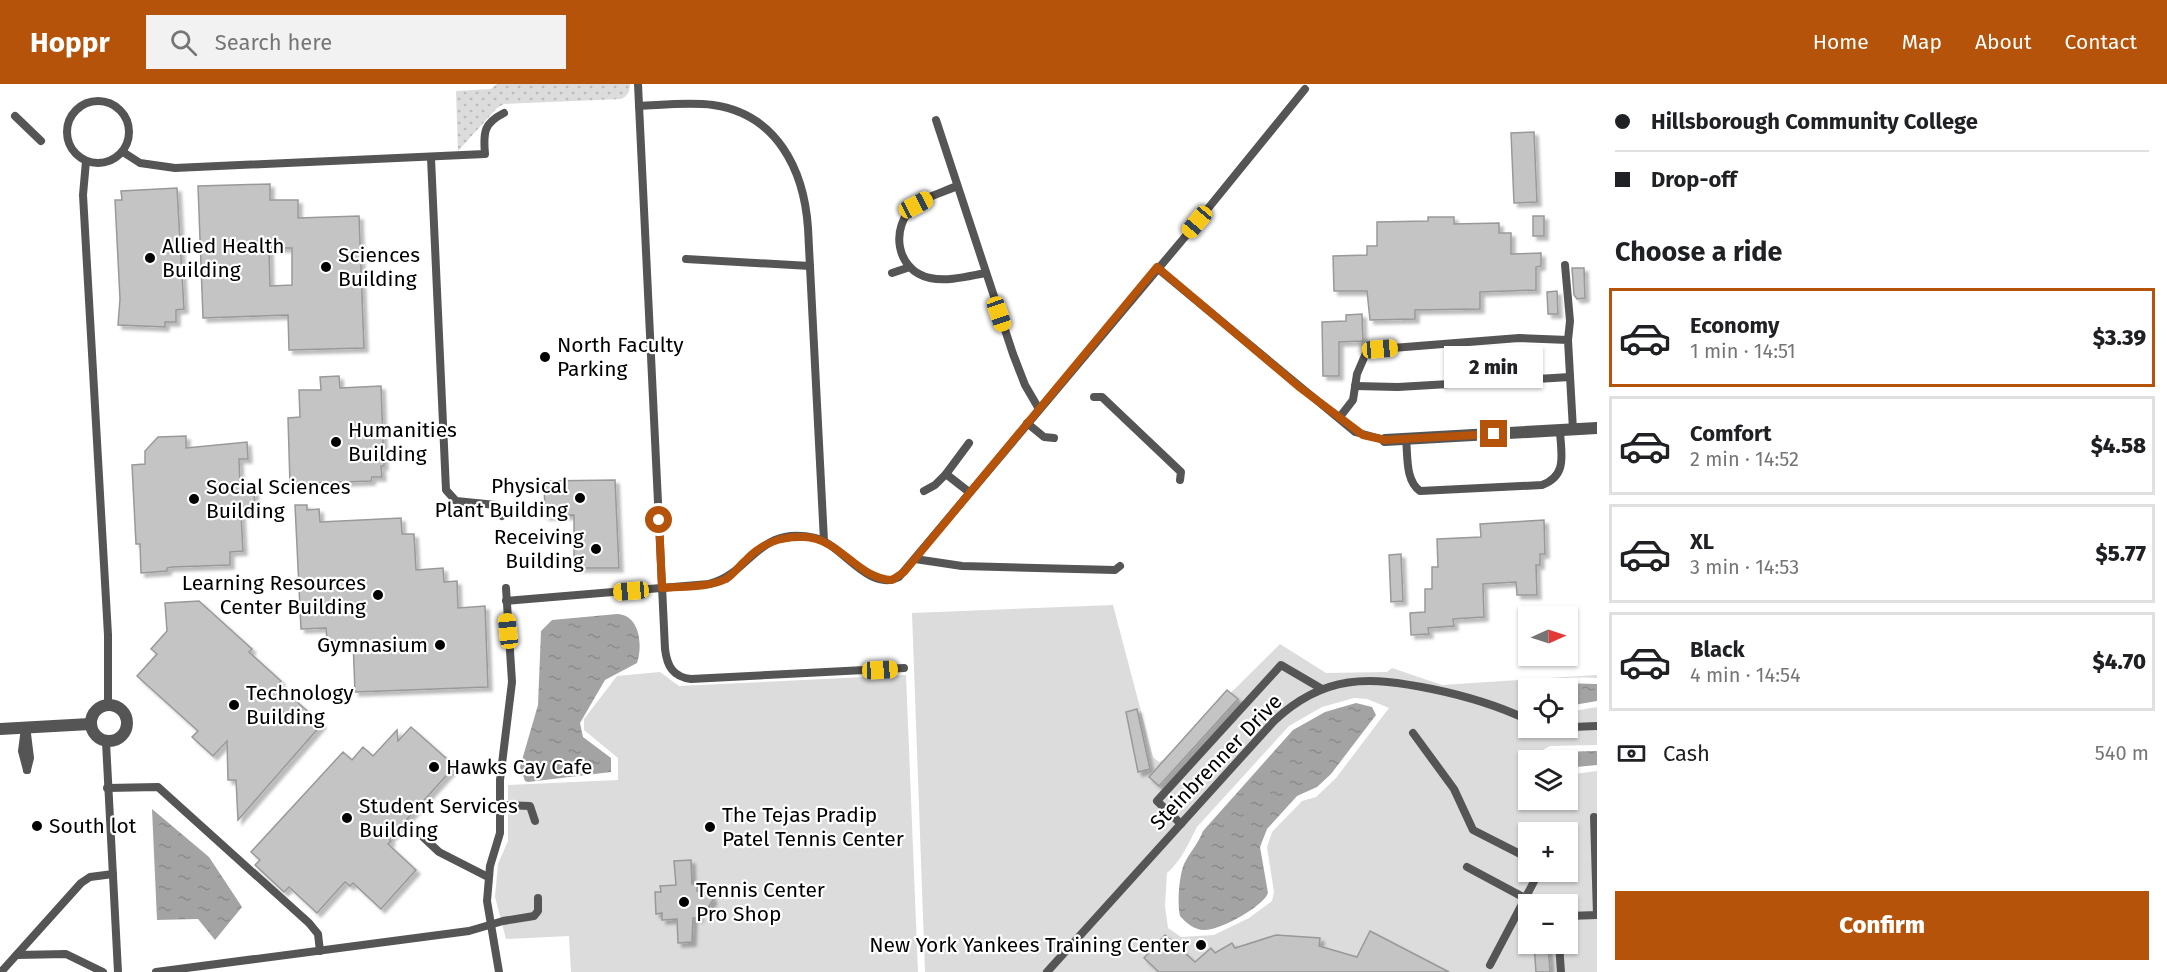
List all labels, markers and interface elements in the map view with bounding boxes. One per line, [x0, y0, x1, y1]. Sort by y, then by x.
search box [146, 15, 566, 69]
text: Hoppr [30, 26, 110, 59]
icon: search [167, 26, 200, 59]
text: Search here [215, 29, 332, 56]
text: Home [1813, 29, 1869, 55]
text: Map [1902, 29, 1942, 55]
text: About [1975, 29, 2032, 55]
text: Contact [2065, 29, 2137, 55]
text: Hillsborough Community College [1651, 108, 1978, 135]
text: Drop-off [1651, 166, 1737, 193]
car [896, 189, 936, 221]
car [1179, 202, 1215, 242]
place label: Allied Health Building [162, 233, 285, 283]
text: Choose a ride [1615, 236, 1782, 268]
place label: Sciences Building [338, 242, 420, 292]
marker: Allied Health Building [143, 251, 157, 265]
marker: Sciences Building [319, 260, 333, 274]
car [985, 294, 1013, 334]
icon: car [1618, 311, 1672, 365]
text: Economy [1690, 312, 1779, 339]
text: $3.39 [2093, 324, 2146, 351]
place label: North Faculty Parking [557, 332, 684, 382]
car [1361, 338, 1399, 360]
text: 1 min · 14:51 [1690, 339, 1796, 363]
callout: 2 min [1444, 347, 1544, 389]
marker: North Faculty Parking [538, 350, 552, 364]
text: 2 min [1469, 355, 1518, 379]
place label: Humanities Building [348, 417, 457, 467]
icon: car [1618, 419, 1672, 473]
route end [1480, 420, 1507, 447]
text: Comfort [1690, 420, 1771, 447]
text: $4.58 [2091, 432, 2146, 459]
marker: Humanities Building [329, 435, 343, 449]
text: 2 min · 14:52 [1690, 447, 1799, 471]
place label: Physical Plant Building [434, 473, 568, 523]
place label: Social Sciences Building [206, 474, 351, 524]
marker: Physical Plant Building [573, 491, 587, 505]
marker: Social Sciences Building [187, 492, 201, 506]
route start [645, 506, 672, 533]
place label: Receiving Building [494, 524, 584, 574]
icon: car [1618, 527, 1672, 581]
text: XL [1690, 528, 1714, 555]
text: $5.77 [2096, 540, 2146, 567]
marker: Receiving Building [589, 542, 603, 556]
text: 3 min · 14:53 [1690, 555, 1799, 579]
place label: Learning Resources Center Building [182, 570, 366, 620]
car [612, 580, 650, 602]
marker: Learning Resources Center Building [371, 588, 385, 602]
north arrow [1518, 606, 1578, 666]
map controls [1518, 606, 1578, 954]
car [497, 612, 519, 650]
place label: Gymnasium [317, 632, 428, 658]
icon: car [1618, 635, 1672, 689]
text: Black [1690, 636, 1745, 663]
marker: Gymnasium [433, 638, 447, 652]
text: $4.70 [2093, 648, 2146, 675]
car [862, 660, 898, 680]
text: 4 min · 14:54 [1690, 663, 1801, 687]
button: locate [1518, 678, 1578, 738]
place label: Technology Building [246, 680, 354, 730]
street label: Steinbrenner Drive [1145, 689, 1287, 835]
marker: Technology Building [227, 698, 241, 712]
icon: cash [1615, 737, 1648, 770]
text: Cash [1663, 740, 1710, 767]
text: 540 m [2095, 741, 2149, 765]
button: layers [1518, 750, 1578, 810]
place label: Hawks Cay Cafe [446, 754, 592, 780]
marker: Hawks Cay Cafe [427, 760, 441, 774]
place label: Student Services Building [359, 793, 518, 843]
place label: The Tejas Pradip Patel Tennis Center [722, 802, 904, 852]
marker: Student Services Building [340, 811, 354, 825]
place label: South lot [49, 813, 137, 839]
marker: South lot [30, 819, 44, 833]
marker: The Tejas Pradip Patel Tennis Center [703, 820, 717, 834]
button: + [1518, 822, 1578, 882]
place label: Tennis Center Pro Shop [696, 877, 825, 927]
button: Confirm [1615, 891, 2149, 960]
button: − [1518, 894, 1578, 954]
marker: Tennis Center Pro Shop [677, 895, 691, 909]
place label: New York Yankees Training Center [869, 932, 1189, 958]
marker: New York Yankees Training Center [1194, 938, 1208, 952]

